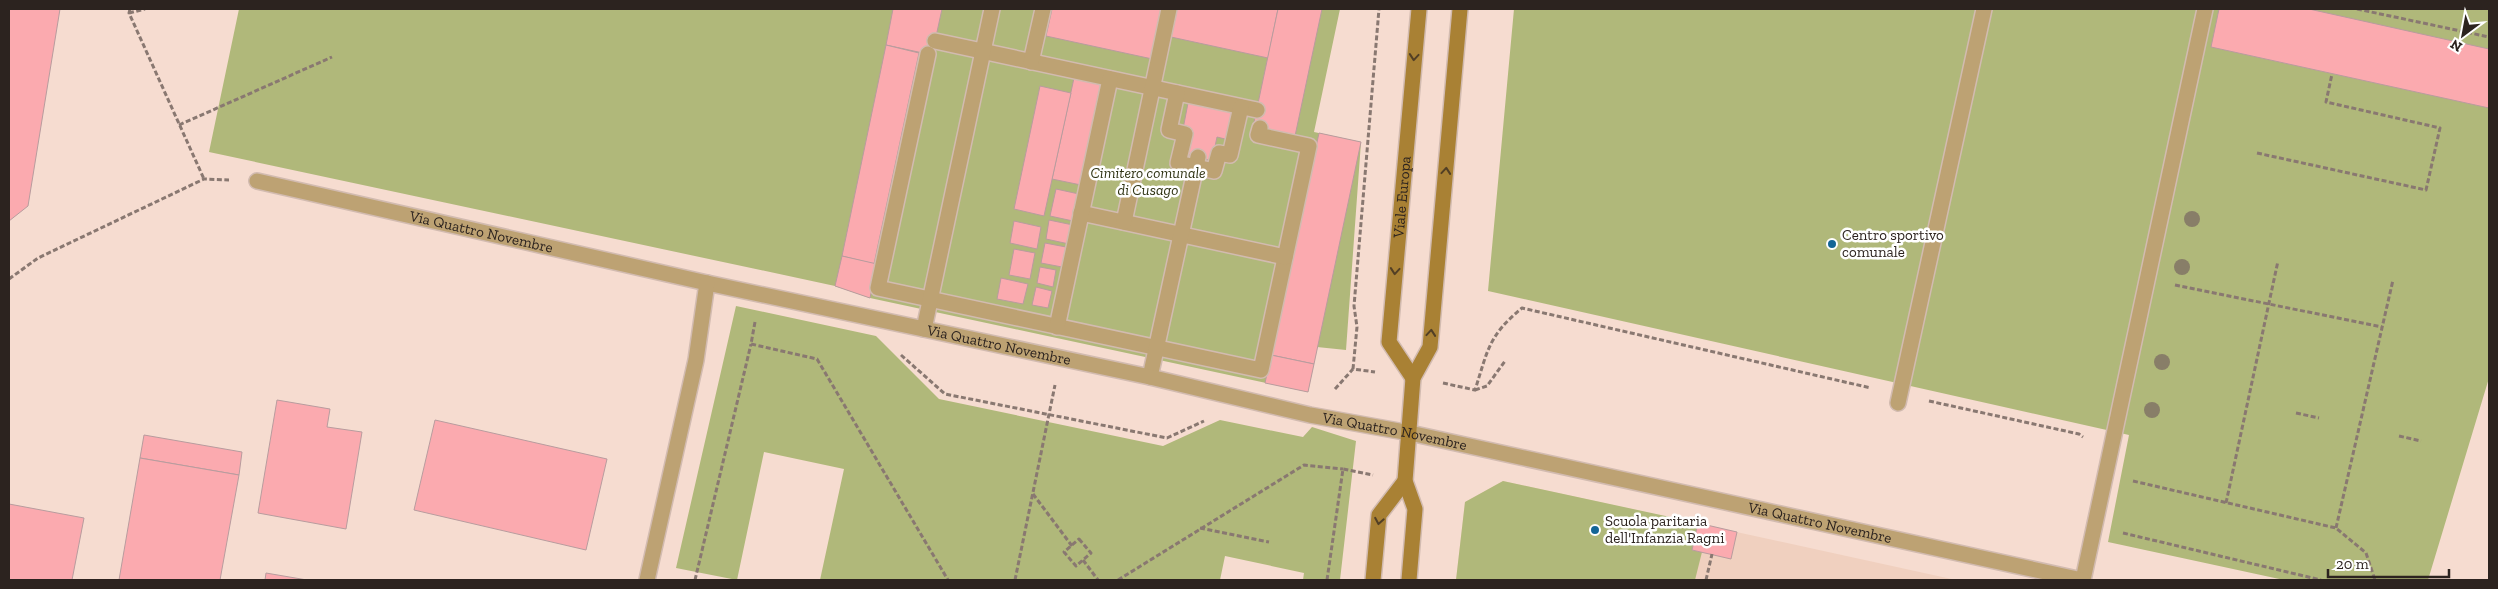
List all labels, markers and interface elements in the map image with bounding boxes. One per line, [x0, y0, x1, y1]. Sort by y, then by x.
north arrow [2438, 10, 2488, 60]
text: N [2447, 35, 2465, 56]
one-way arrow [1409, 54, 1420, 62]
street label: Viale Europa [1389, 155, 1415, 240]
park label: Cimitero comunale di Cusago [1090, 164, 1206, 199]
one-way arrow [1440, 167, 1451, 175]
street label: Via Quattro Novembre [407, 207, 555, 257]
place label: Centro sportivo comunale [1842, 226, 1944, 261]
marker: Centro sportivo comunale [1826, 238, 1838, 250]
one-way arrow [1390, 268, 1401, 276]
street label: Via Quattro Novembre [925, 321, 1073, 369]
one-way arrow [1426, 329, 1437, 337]
street label: Via Quattro Novembre [1320, 408, 1469, 454]
street label: Via Quattro Novembre [1745, 498, 1893, 547]
place label: Scuola paritaria dell'Infanzia Ragni [1605, 512, 1724, 547]
one-way arrow [1374, 517, 1384, 525]
marker: Scuola paritaria dell'Infanzia Ragni [1589, 524, 1601, 536]
scale bar [2328, 546, 2449, 578]
text: 20 m [2336, 555, 2369, 573]

